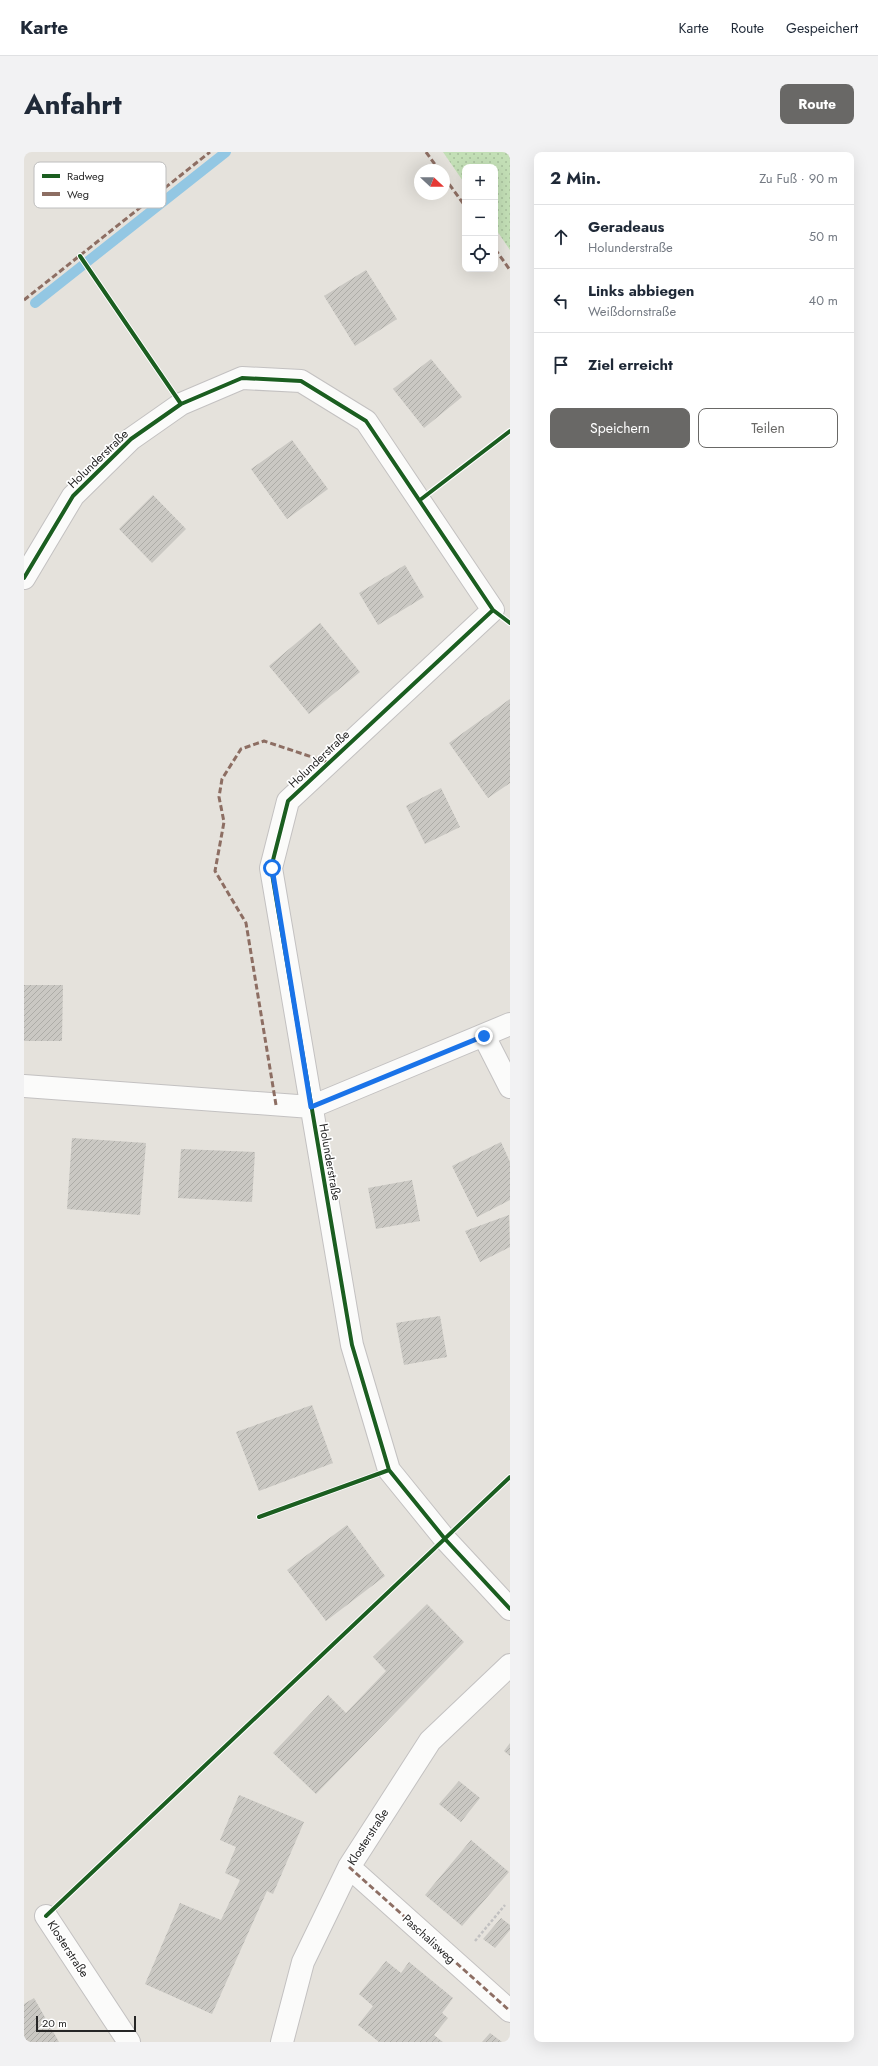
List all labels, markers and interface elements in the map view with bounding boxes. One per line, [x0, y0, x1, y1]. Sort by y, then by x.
text: Karte [20, 14, 68, 41]
text: Karte [679, 18, 709, 38]
text: Route [731, 18, 764, 38]
text: Gespeichert [786, 18, 858, 38]
text: Anfahrt [24, 84, 122, 125]
button: Route [780, 84, 854, 124]
legend [34, 162, 166, 208]
north arrow [414, 164, 450, 200]
map controls [462, 164, 498, 272]
button: + [462, 164, 498, 200]
text: 2 Min. [550, 166, 601, 190]
text: Radweg [67, 168, 104, 184]
text: Zu Fuß · 90 m [759, 169, 838, 188]
text: Weg [67, 186, 89, 202]
button: − [462, 200, 498, 236]
text: Geradeaus [588, 216, 664, 238]
icon: ahead [550, 226, 572, 248]
text: 50 m [809, 227, 838, 246]
button: locate [462, 236, 498, 272]
text: Holunderstraße [588, 238, 673, 257]
text: Links abbiegen [588, 280, 694, 302]
icon: left [550, 290, 572, 312]
text: 40 m [809, 291, 838, 310]
text: Weißdornstraße [588, 302, 676, 321]
icon: arrive [550, 354, 572, 376]
text: Ziel erreicht [588, 354, 673, 376]
button: Speichern [550, 408, 690, 448]
button: Teilen [698, 408, 838, 448]
street label: Holunderstraße [64, 425, 132, 493]
street label: Holunderstraße [284, 726, 354, 792]
route start [263, 859, 281, 877]
route end [475, 1027, 493, 1045]
street label: Holunderstraße [314, 1122, 346, 1202]
street label: Klosterstraße [343, 1805, 393, 1869]
street label: Paschalisweg [398, 1910, 460, 1968]
street label: Klosterstraße [43, 1917, 93, 1981]
scale bar [36, 2014, 136, 2033]
text: 20 m [42, 2015, 67, 2031]

